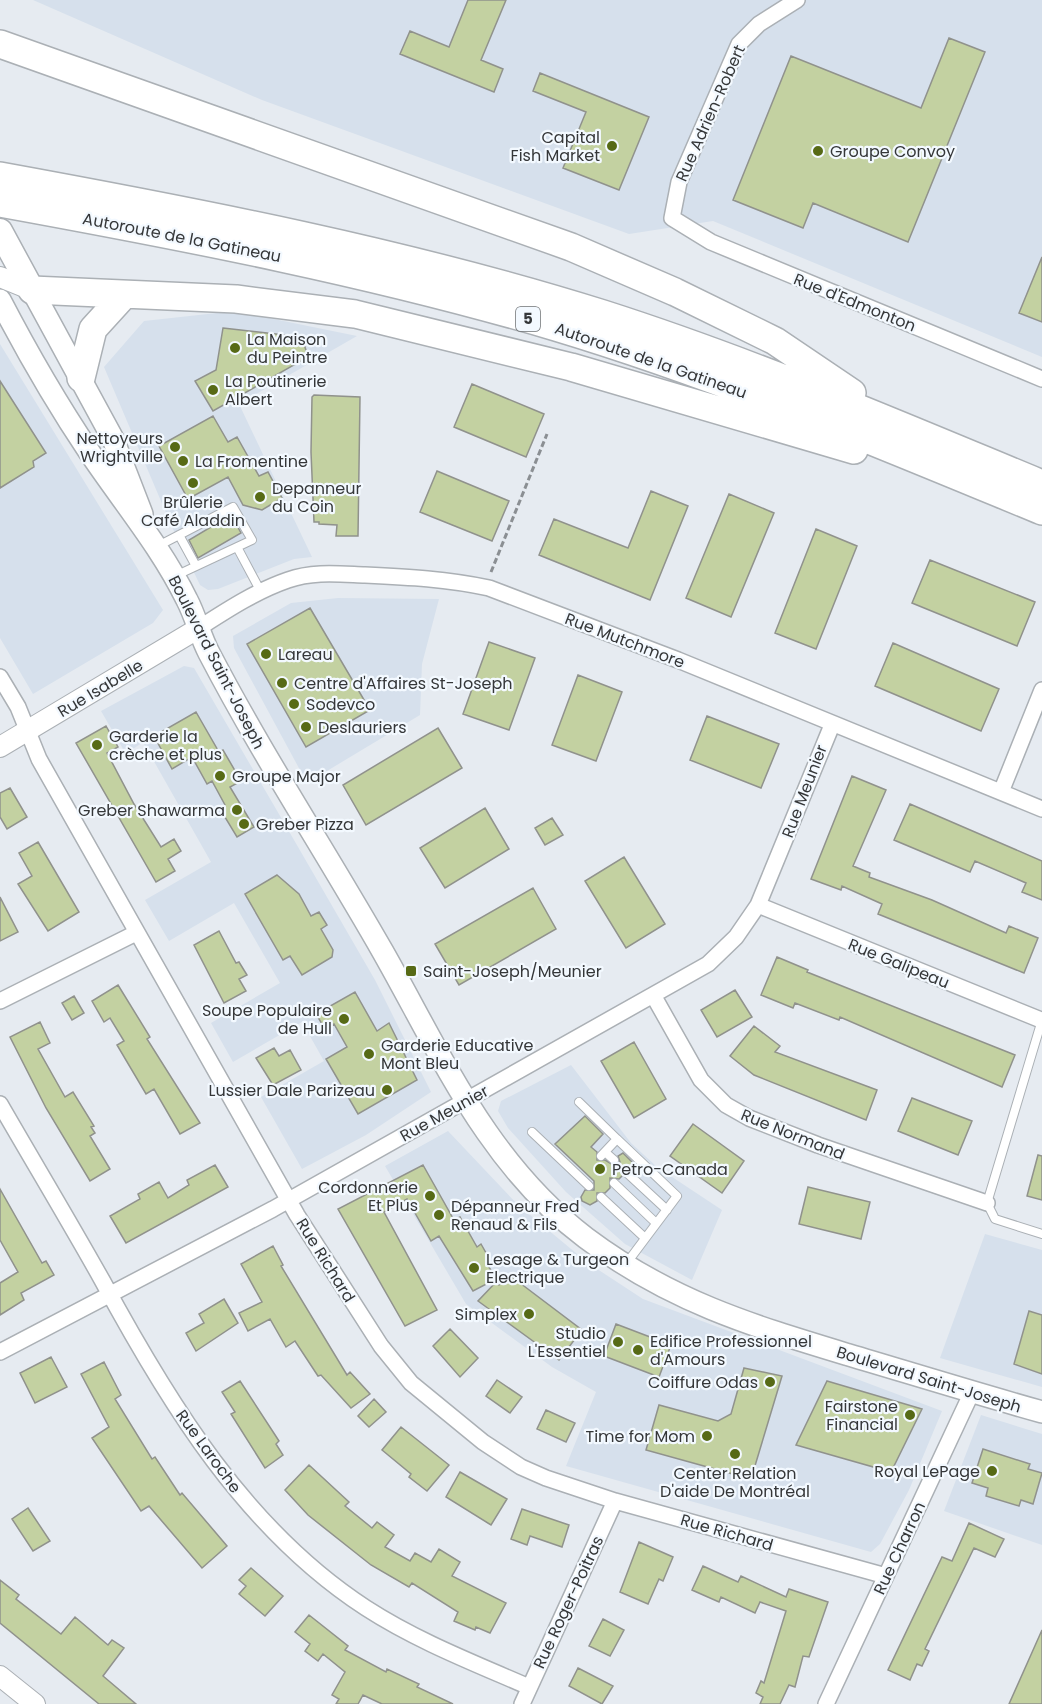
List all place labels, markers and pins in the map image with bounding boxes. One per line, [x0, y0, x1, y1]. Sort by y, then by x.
place label: Capital Fish Market [511, 126, 600, 167]
marker: Capital Fish Market [605, 139, 619, 153]
place label: Groupe Convoy [830, 140, 955, 163]
marker: Groupe Convoy [811, 144, 825, 158]
place label: La Maison du Peintre [247, 328, 327, 369]
marker: La Maison du Peintre [228, 341, 242, 355]
place label: La Poutinerie Albert [225, 370, 327, 411]
marker: La Poutinerie Albert [206, 383, 220, 397]
place label: Nettoyeurs Wrightville [76, 427, 163, 468]
marker: Nettoyeurs Wrightville [168, 440, 182, 454]
place label: La Fromentine [195, 450, 308, 473]
marker: La Fromentine [176, 454, 190, 468]
marker: Brûlerie Café Aladdin [186, 476, 200, 490]
place label: Depanneur du Coin [272, 477, 362, 518]
marker: Depanneur du Coin [253, 490, 267, 504]
place label: Brûlerie Café Aladdin [141, 491, 245, 532]
place label: Lareau [278, 643, 333, 666]
marker: Lareau [259, 647, 273, 661]
place label: Centre d'Affaires St-Joseph [294, 672, 513, 695]
marker: Centre d'Affaires St-Joseph [275, 676, 289, 690]
place label: Sodevco [306, 693, 375, 716]
marker: Sodevco [287, 697, 301, 711]
place label: Deslauriers [318, 716, 407, 739]
marker: Deslauriers [299, 720, 313, 734]
place label: Garderie la crèche et plus [109, 725, 222, 766]
marker: Garderie la crèche et plus [90, 738, 104, 752]
place label: Groupe Major [232, 765, 341, 788]
marker: Groupe Major [213, 769, 227, 783]
place label: Greber Shawarma [78, 799, 225, 822]
marker: Greber Shawarma [230, 803, 244, 817]
place label: Greber Pizza [256, 813, 354, 836]
marker: Greber Pizza [237, 817, 251, 831]
place label: Saint-Joseph/Meunier [423, 960, 602, 983]
marker: Saint-Joseph/Meunier [404, 964, 418, 978]
place label: Soupe Populaire de Hull [202, 999, 332, 1040]
marker: Soupe Populaire de Hull [337, 1012, 351, 1026]
place label: Garderie Educative Mont Bleu [381, 1034, 534, 1075]
marker: Garderie Educative Mont Bleu [362, 1047, 376, 1061]
place label: Lussier Dale Parizeau [209, 1079, 375, 1102]
marker: Lussier Dale Parizeau [380, 1083, 394, 1097]
place label: Petro-Canada [612, 1158, 728, 1181]
marker: Petro-Canada [593, 1162, 607, 1176]
place label: Cordonnerie Et Plus [318, 1176, 418, 1217]
marker: Cordonnerie Et Plus [423, 1189, 437, 1203]
place label: Dépanneur Fred Renaud & Fils [451, 1195, 580, 1236]
marker: Dépanneur Fred Renaud & Fils [432, 1208, 446, 1222]
place label: Lesage & Turgeon Electrique [486, 1248, 629, 1289]
marker: Lesage & Turgeon Electrique [467, 1261, 481, 1275]
place label: Simplex [455, 1303, 517, 1326]
marker: Simplex [522, 1307, 536, 1321]
place label: Studio L'Essentiel [528, 1322, 606, 1363]
place label: Edifice Professionnel d'Amours [650, 1330, 812, 1371]
marker: Studio L'Essentiel [611, 1335, 625, 1349]
marker: Edifice Professionnel d'Amours [631, 1343, 645, 1357]
place label: Coiffure Odas [648, 1371, 758, 1394]
marker: Coiffure Odas [763, 1375, 777, 1389]
place label: Fairstone Financial [825, 1395, 898, 1436]
marker: Fairstone Financial [903, 1408, 917, 1422]
place label: Time for Mom [585, 1425, 695, 1448]
marker: Time for Mom [700, 1429, 714, 1443]
marker: Center Relation D'aide De Montréal [728, 1447, 742, 1461]
place label: Royal LePage [874, 1460, 980, 1483]
place label: Center Relation D'aide De Montréal [660, 1462, 810, 1503]
marker: Royal LePage [985, 1464, 999, 1478]

